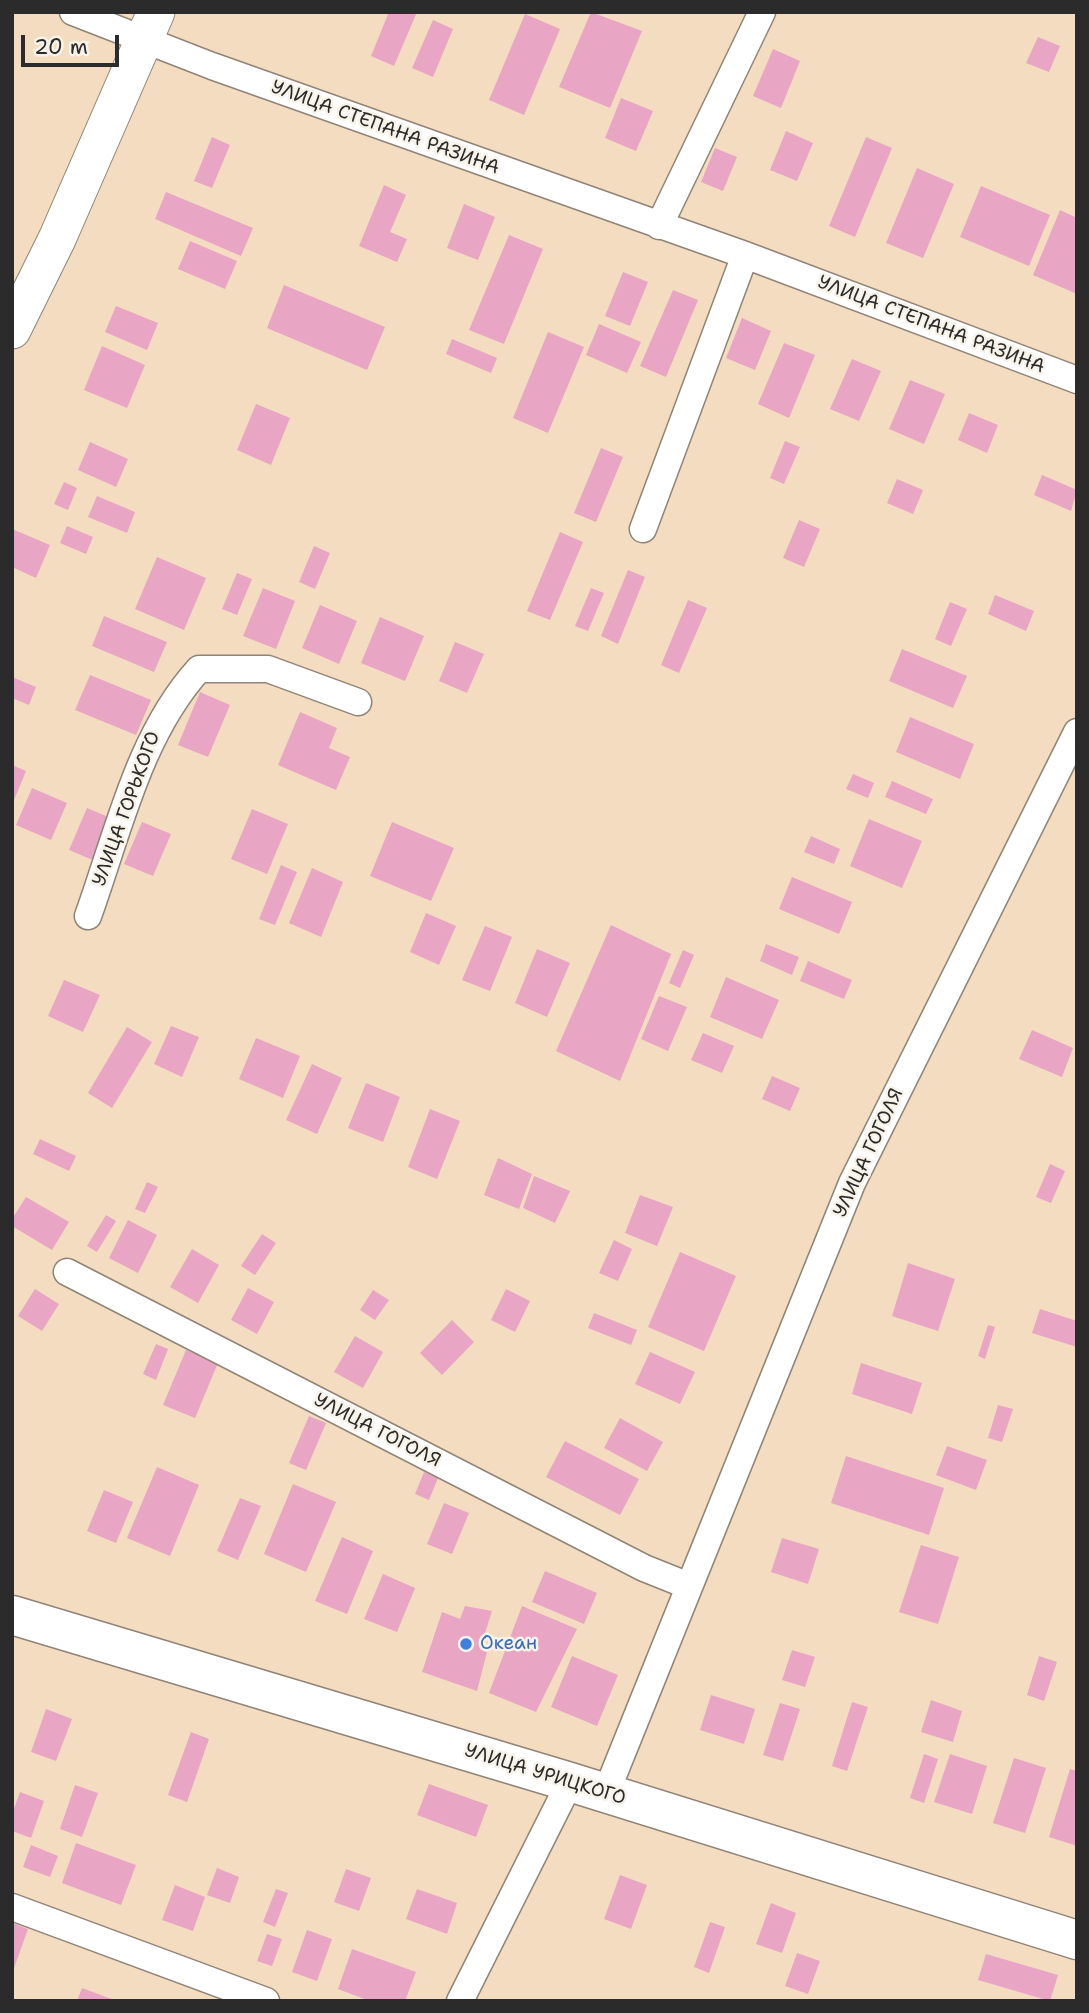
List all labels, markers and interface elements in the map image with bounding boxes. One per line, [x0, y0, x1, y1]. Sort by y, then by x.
scale bar [24, 21, 122, 65]
text: 20 m [34, 33, 88, 61]
street label: УЛИЦА СТЕПАНА РАЗИНА [268, 76, 502, 180]
street label: УЛИЦА СТЕПАНА РАЗИНА [814, 271, 1048, 379]
street label: УЛИЦА ГОРЬКОГО [88, 729, 166, 889]
street label: УЛИЦА ГОГОЛЯ [829, 1085, 909, 1221]
street label: УЛИЦА ГОГОЛЯ [310, 1389, 444, 1473]
place label: Океан [480, 1633, 537, 1655]
marker: Океан [458, 1636, 474, 1652]
street label: УЛИЦА УРИЦКОГО [462, 1740, 628, 1810]

